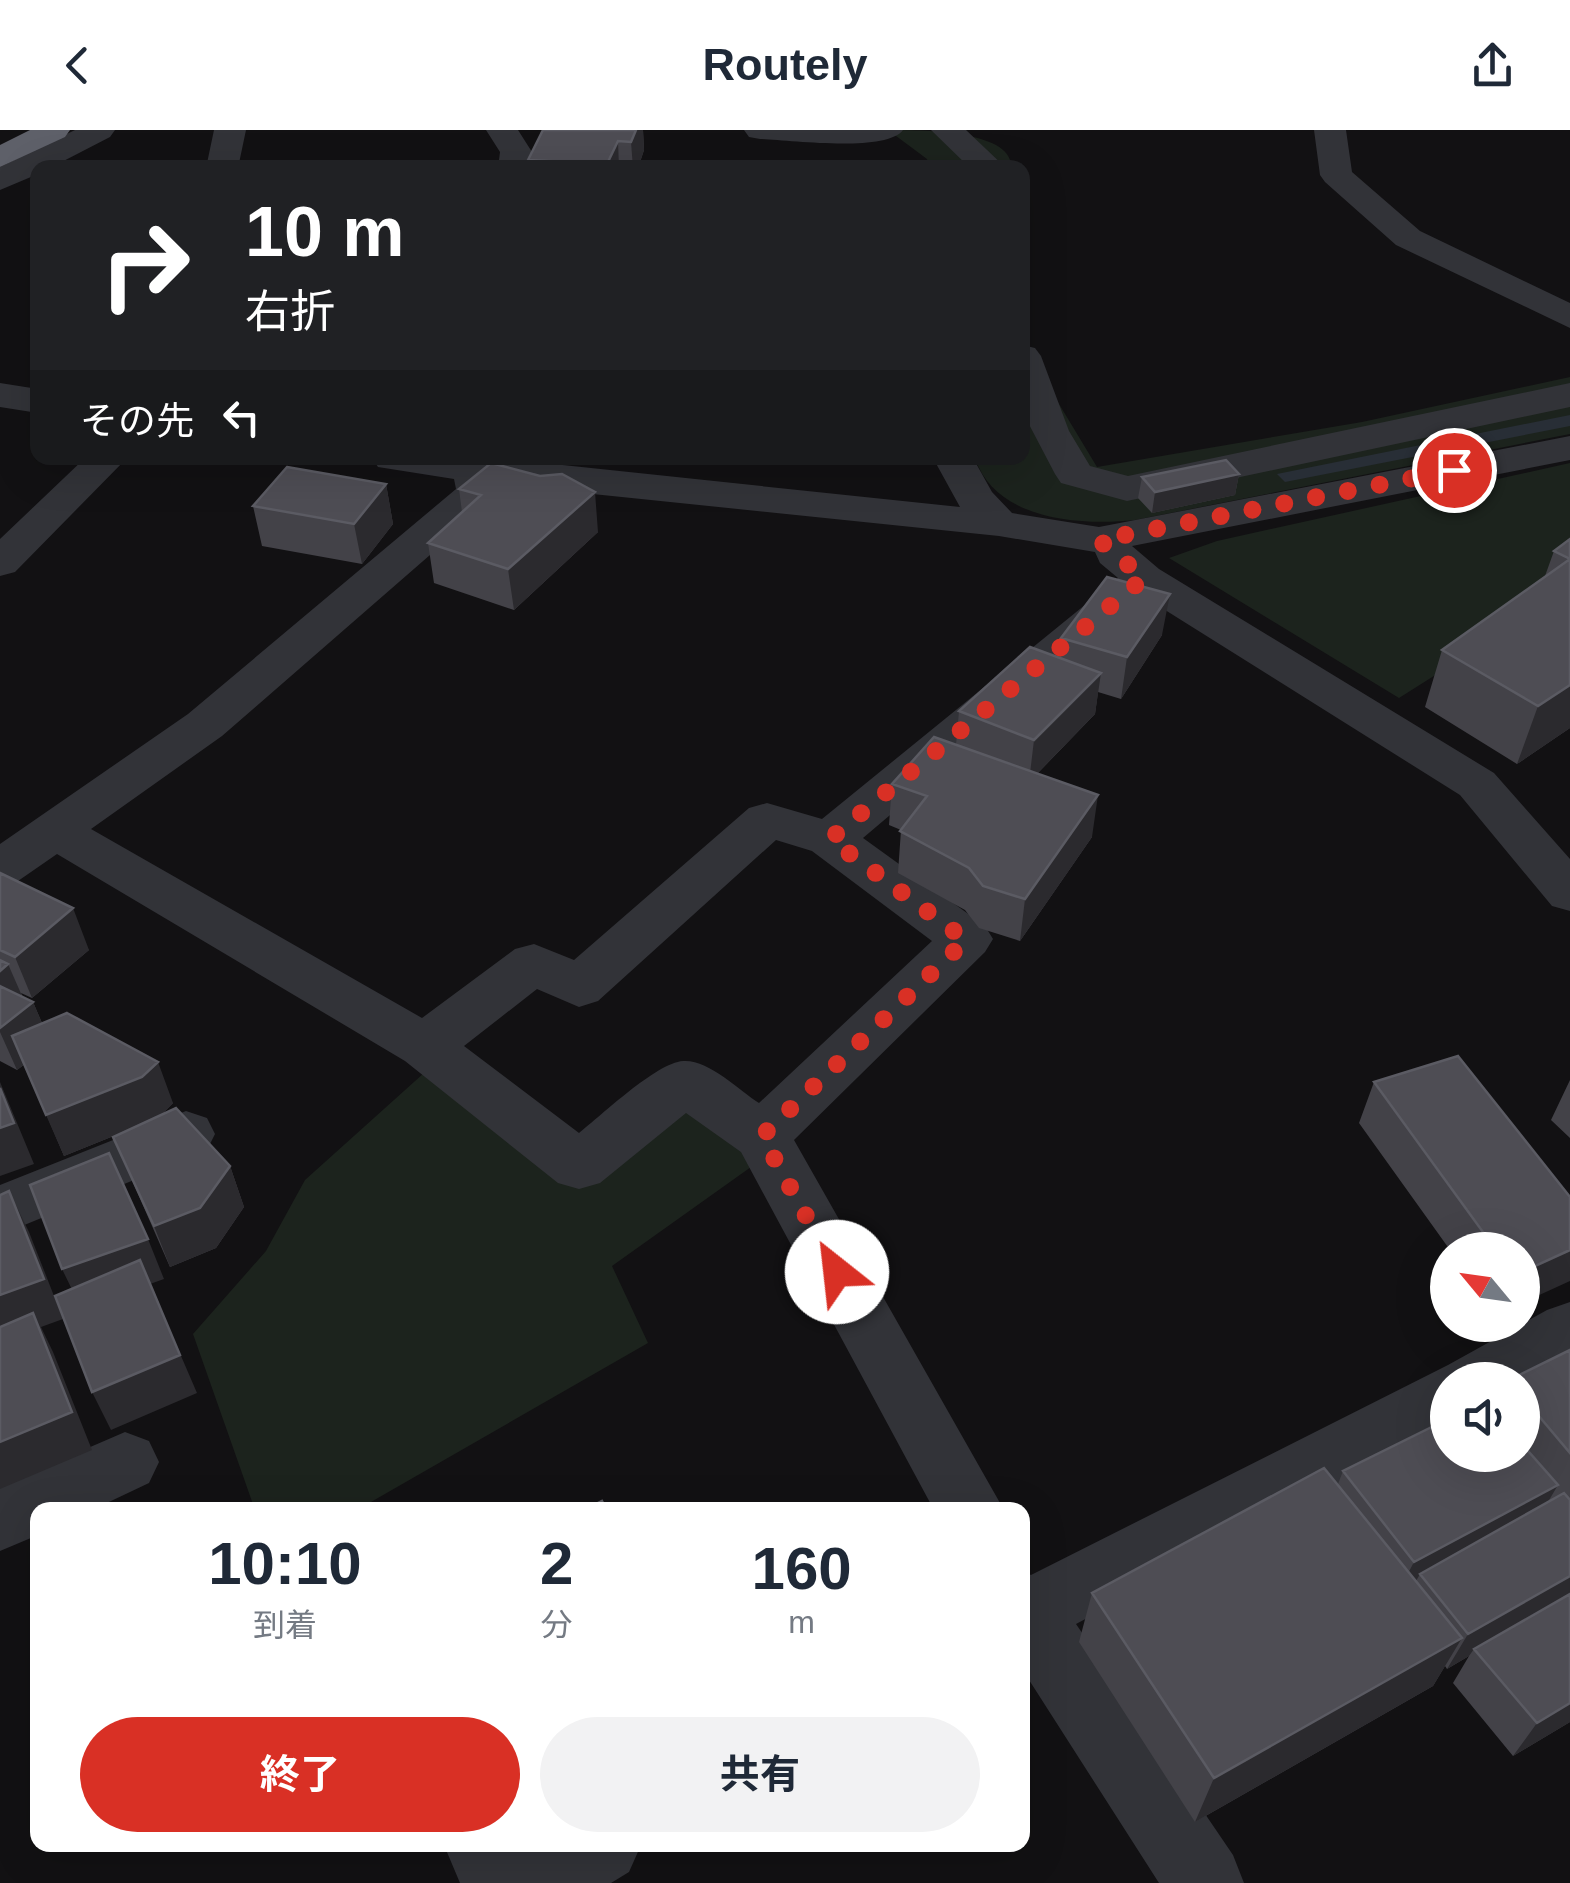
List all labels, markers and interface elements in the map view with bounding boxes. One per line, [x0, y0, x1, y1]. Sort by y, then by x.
icon: back [50, 38, 105, 93]
icon: share [1465, 38, 1520, 93]
text: Routely [702, 39, 868, 90]
text: 10 m [245, 193, 405, 271]
icon: right [80, 200, 210, 330]
text: 右折 [245, 286, 335, 337]
icon: left [214, 390, 269, 445]
text: その先 [80, 400, 194, 442]
pin [1412, 428, 1497, 513]
icon: arrive [1427, 443, 1482, 498]
position arrow [785, 1220, 889, 1324]
north arrow [1430, 1232, 1540, 1342]
map controls [1430, 1232, 1540, 1472]
button: sound [1430, 1362, 1540, 1472]
text: 10:10 [208, 1530, 362, 1597]
text: 2 [540, 1530, 573, 1597]
text: 160 [752, 1535, 852, 1602]
text: m [788, 1604, 815, 1640]
text: 到着 [253, 1607, 317, 1643]
text: 分 [541, 1607, 573, 1643]
button: 終了 [80, 1717, 520, 1832]
button: 共有 [540, 1717, 980, 1832]

